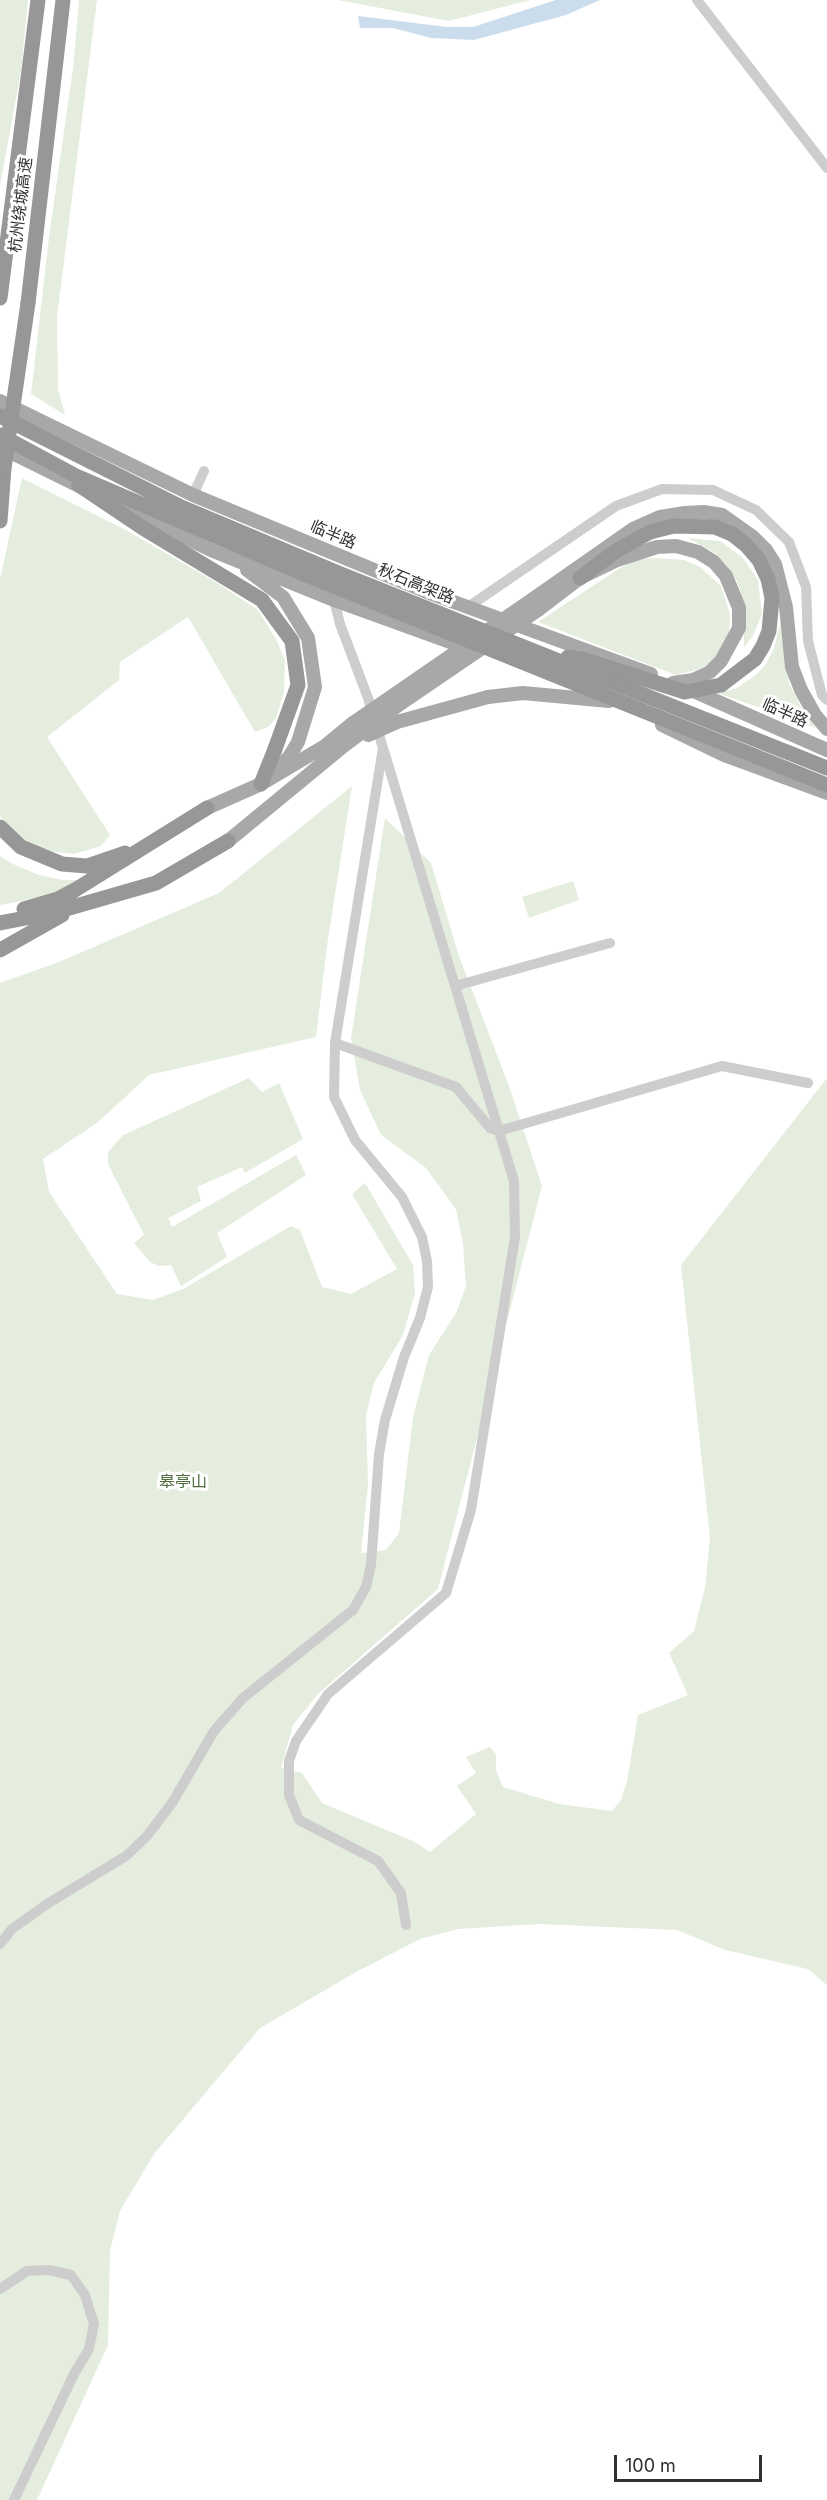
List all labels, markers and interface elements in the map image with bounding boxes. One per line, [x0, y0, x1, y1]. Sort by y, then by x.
street label: 杭州绕城高速 [6, 156, 36, 254]
street label: 临半路 [307, 517, 359, 553]
street label: 秋石高架路 [375, 560, 457, 608]
street label: 临半路 [759, 694, 811, 732]
park label: 皋亭山 [159, 1472, 207, 1492]
scale bar [617, 2443, 766, 2481]
text: 100 m [625, 2455, 676, 2476]

